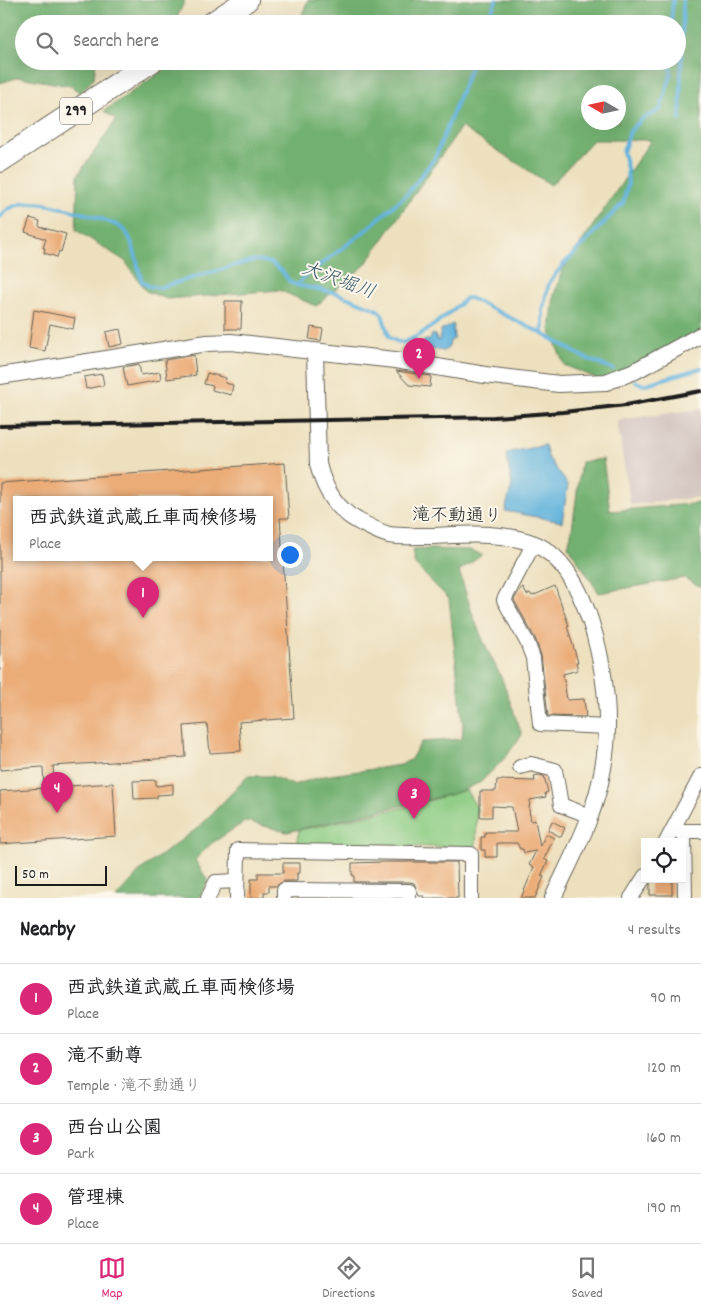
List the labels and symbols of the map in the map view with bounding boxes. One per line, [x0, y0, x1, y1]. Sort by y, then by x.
north arrow [581, 85, 626, 130]
road number: 299 [60, 98, 92, 124]
water label: 大沢堀川 [298, 256, 378, 308]
pin: 2 [403, 338, 435, 379]
street label: 滝不動通り [412, 504, 502, 530]
your location [277, 542, 303, 568]
pin: 1 [127, 577, 159, 618]
pin: 4 [41, 772, 73, 813]
pin: 3 [398, 778, 430, 819]
scale bar [15, 863, 108, 886]

